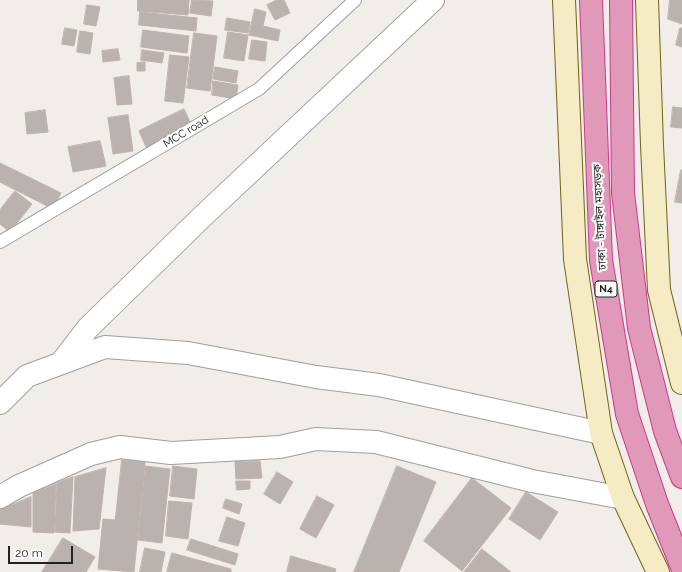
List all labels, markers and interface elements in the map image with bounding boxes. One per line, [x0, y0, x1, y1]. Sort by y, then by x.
street label: MCC road [161, 113, 211, 151]
street label: ঢাকা - টাঙ্গাইল মহাসড়ক [591, 164, 609, 270]
road number: N4 [595, 281, 617, 297]
scale bar [10, 538, 75, 564]
text: 20 m [15, 546, 43, 560]

